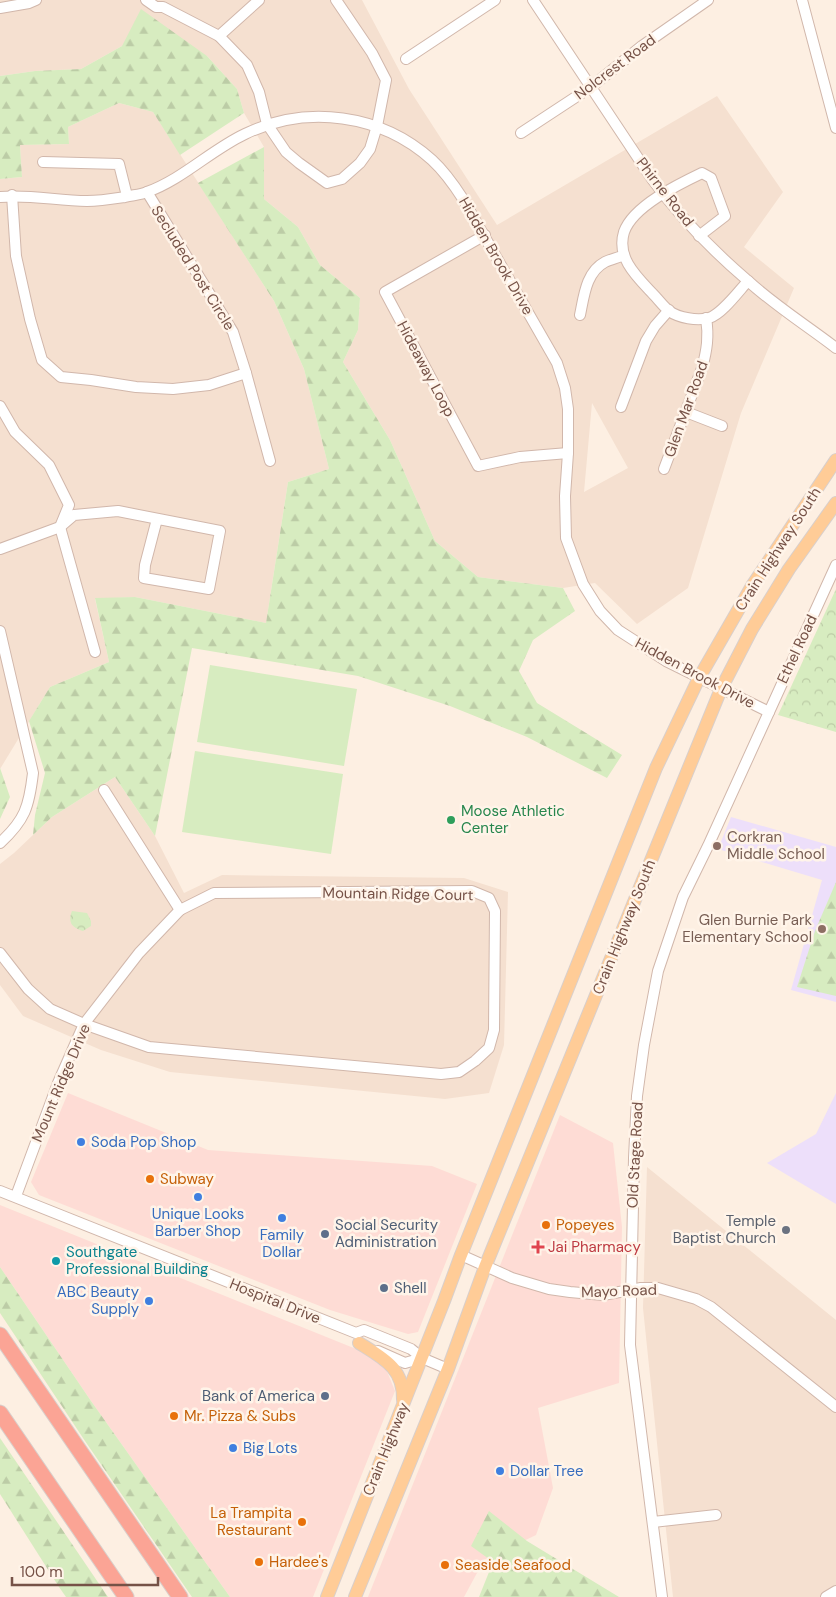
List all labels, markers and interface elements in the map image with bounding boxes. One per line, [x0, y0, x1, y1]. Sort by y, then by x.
street label: Nolcrest Road [570, 30, 660, 104]
street label: Phirne Road [632, 153, 698, 231]
street label: Hidden Brook Drive [454, 193, 538, 319]
street label: Secluded Post Circle [147, 202, 239, 334]
street label: Hideaway Loop [392, 318, 460, 420]
street label: Glen Mar Road [659, 358, 713, 460]
street label: Crain Highway South [731, 483, 825, 615]
street label: Ethel Road [772, 611, 822, 687]
street label: Hidden Brook Drive [632, 633, 758, 713]
place label: Moose Athletic Center [461, 801, 565, 838]
marker: Moose Athletic Center [445, 814, 457, 826]
place label: Corkran Middle School [727, 827, 825, 864]
marker: Corkran Middle School [711, 840, 723, 852]
street label: Crain Highway South [588, 857, 660, 997]
street label: Mountain Ridge Court [322, 883, 474, 905]
place label: Glen Burnie Park Elementary School [682, 910, 812, 947]
marker: Glen Burnie Park Elementary School [816, 923, 828, 935]
street label: Mount Ridge Drive [27, 1021, 95, 1145]
street label: Old Stage Road [622, 1101, 648, 1209]
place label: Soda Pop Shop [91, 1132, 196, 1152]
marker: Soda Pop Shop [75, 1136, 87, 1148]
place label: Subway [160, 1169, 215, 1189]
marker: Subway [144, 1173, 156, 1185]
marker: Unique Looks Barber Shop [192, 1191, 204, 1203]
place label: Unique Looks Barber Shop [152, 1204, 244, 1241]
place label: Temple Baptist Church [673, 1211, 776, 1248]
marker: Family Dollar [276, 1212, 288, 1224]
place label: Social Security Administration [335, 1215, 439, 1252]
place label: Popeyes [556, 1215, 614, 1235]
marker: Popeyes [540, 1219, 552, 1231]
marker: Temple Baptist Church [780, 1224, 792, 1236]
place label: Family Dollar [260, 1225, 305, 1262]
marker: Social Security Administration [319, 1228, 331, 1240]
place label: Jai Pharmacy [548, 1237, 641, 1257]
marker: Jai Pharmacy [532, 1241, 544, 1253]
place label: Southgate Professional Building [66, 1242, 208, 1279]
marker: Southgate Professional Building [50, 1255, 62, 1267]
street label: Hospital Drive [227, 1274, 323, 1328]
place label: Shell [394, 1278, 427, 1298]
street label: Mayo Road [581, 1280, 657, 1302]
place label: ABC Beauty Supply [57, 1282, 140, 1319]
marker: Shell [378, 1282, 390, 1294]
marker: ABC Beauty Supply [143, 1295, 155, 1307]
place label: Bank of America [202, 1386, 315, 1406]
marker: Bank of America [319, 1390, 331, 1402]
street label: Crain Highway [358, 1399, 414, 1499]
place label: Mr. Pizza & Subs [184, 1406, 296, 1426]
marker: Mr. Pizza & Subs [168, 1410, 180, 1422]
place label: Big Lots [243, 1438, 298, 1458]
marker: Big Lots [227, 1442, 239, 1454]
place label: Dollar Tree [510, 1461, 583, 1481]
marker: Dollar Tree [494, 1465, 506, 1477]
place label: La Trampita Restaurant [210, 1503, 292, 1540]
marker: La Trampita Restaurant [296, 1516, 308, 1528]
place label: Hardee's [269, 1552, 328, 1572]
scale bar [12, 1554, 159, 1586]
place label: Seaside Seafood [455, 1555, 571, 1575]
marker: Hardee's [253, 1556, 265, 1568]
marker: Seaside Seafood [439, 1559, 451, 1571]
text: 100 m [20, 1562, 63, 1582]

